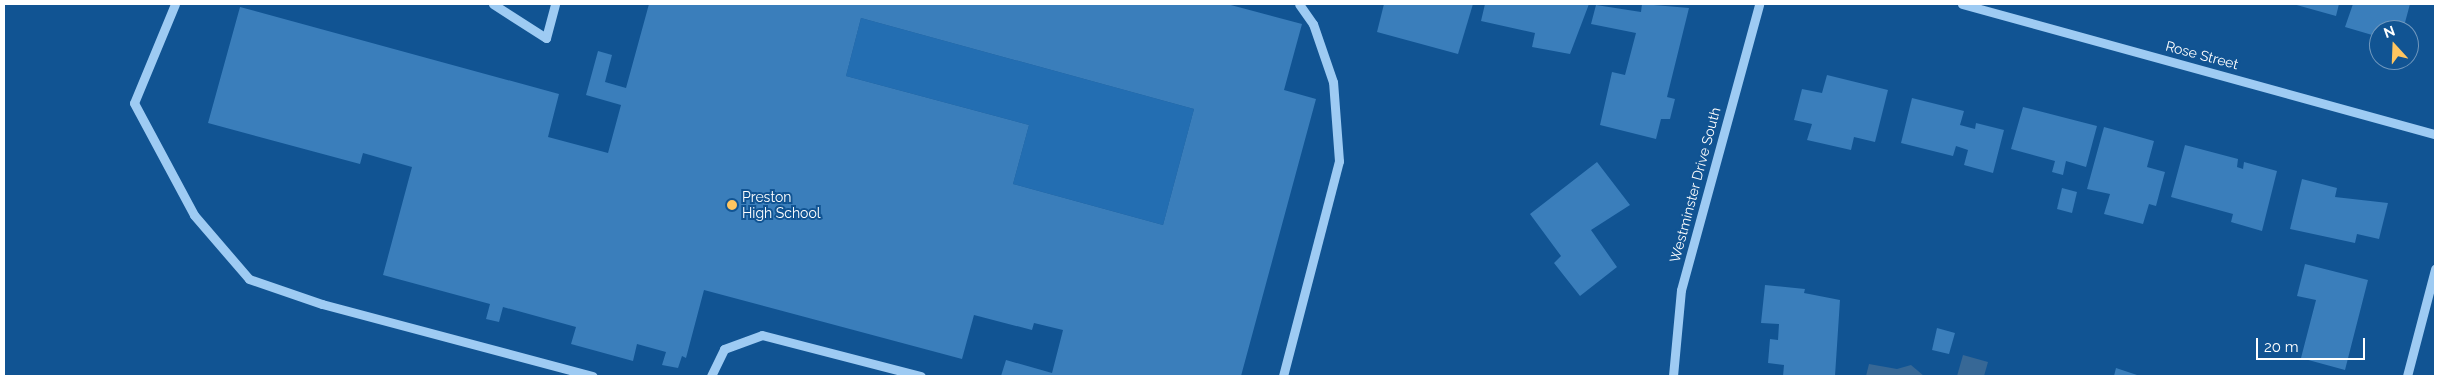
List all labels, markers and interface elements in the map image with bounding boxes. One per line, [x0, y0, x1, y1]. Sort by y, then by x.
north arrow [2369, 20, 2419, 70]
text: N [2381, 22, 2397, 41]
street label: Rose Street [2164, 37, 2240, 73]
street label: Westminster Drive South [1666, 105, 1724, 265]
place label: Preston High School [742, 189, 821, 222]
marker: Preston High School [726, 199, 738, 211]
scale bar [2259, 328, 2368, 360]
text: 20 m [2264, 338, 2299, 356]

